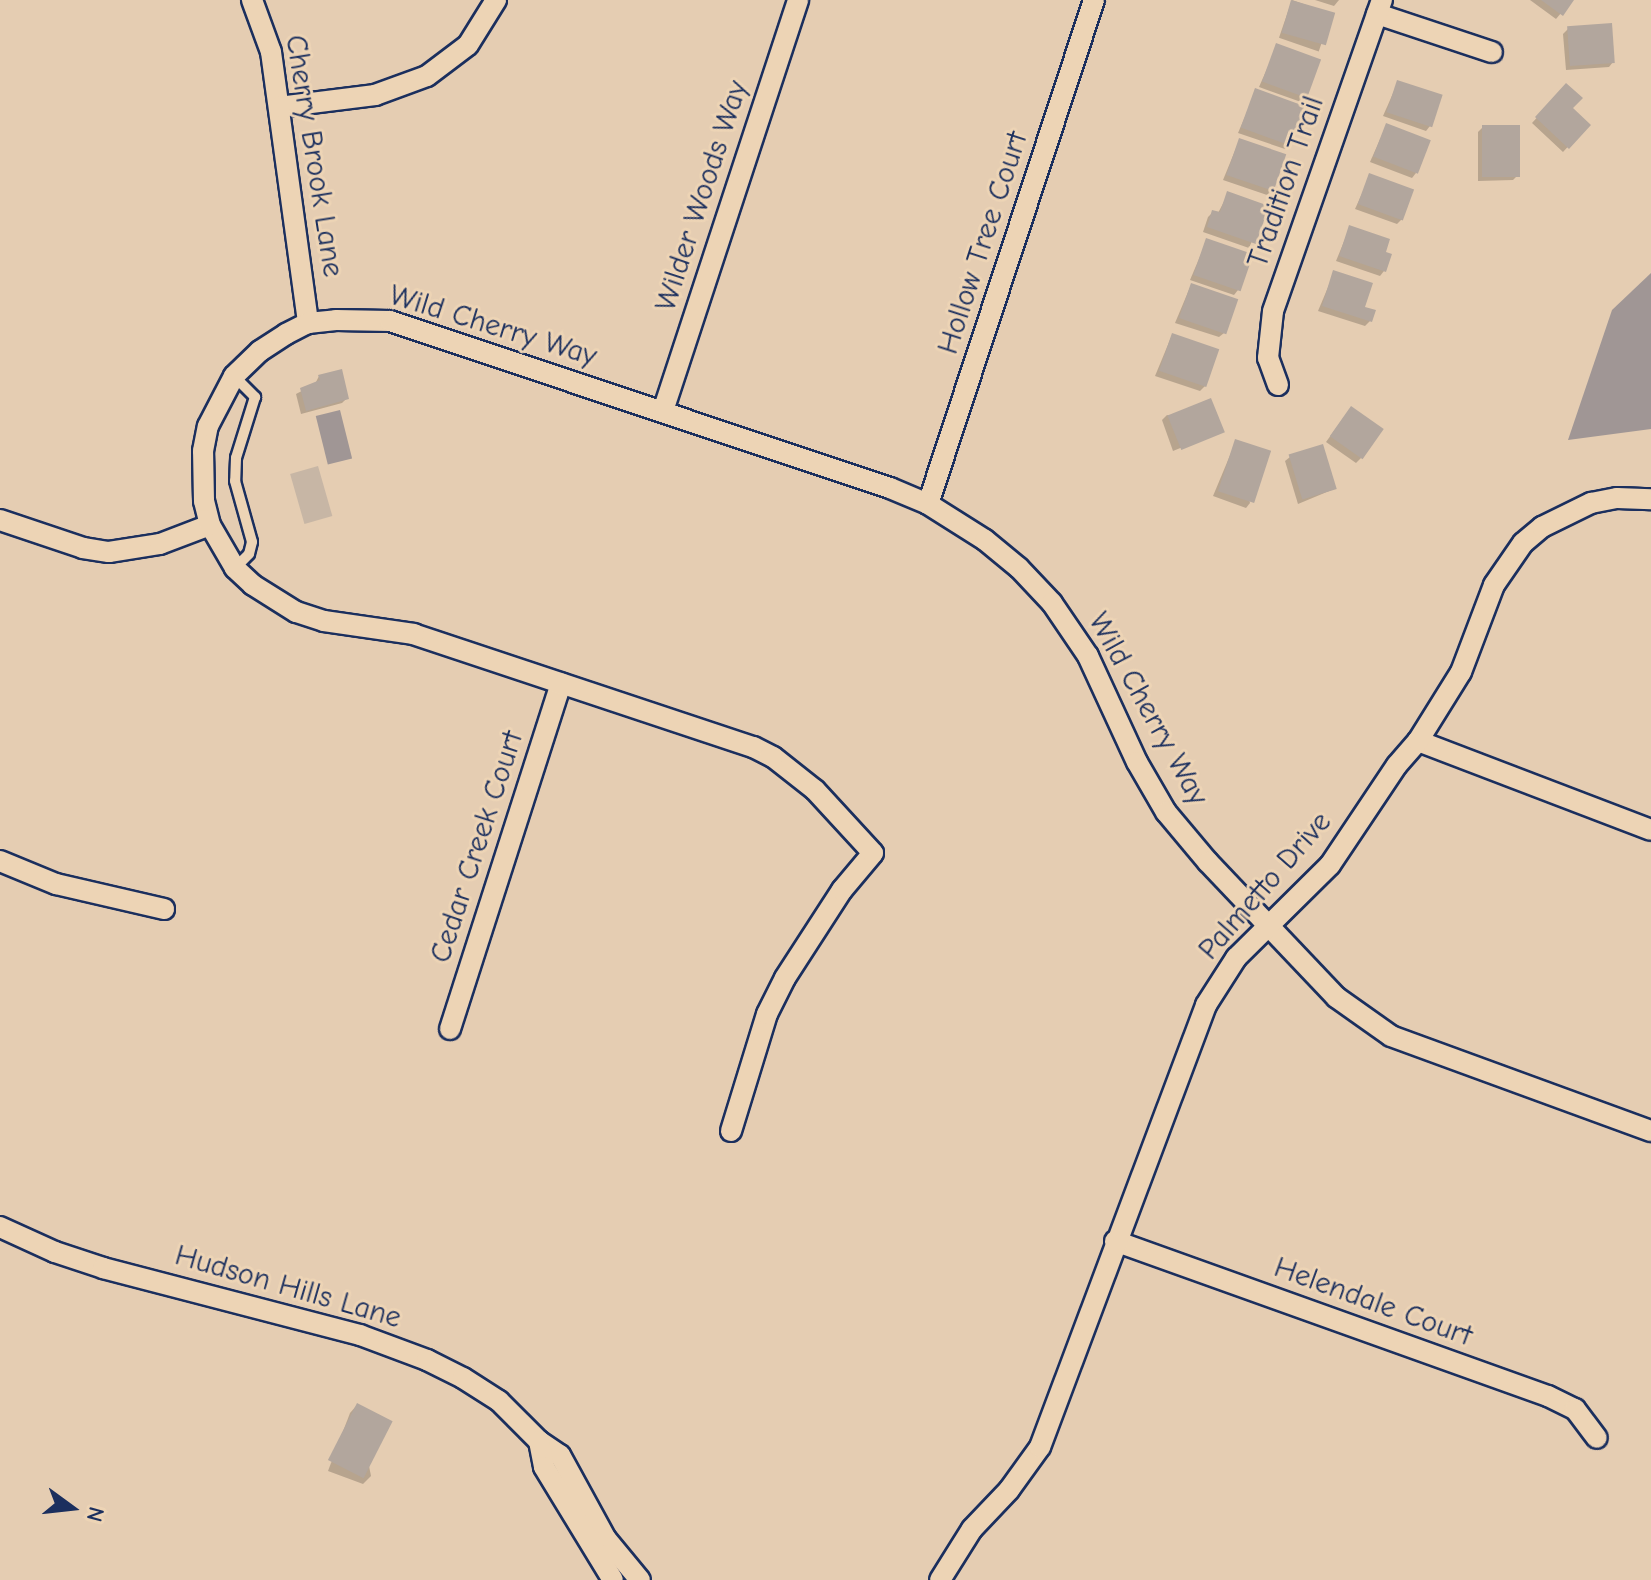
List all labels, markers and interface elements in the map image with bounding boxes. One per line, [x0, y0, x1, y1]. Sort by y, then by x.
street label: Cherry Brook Lane [277, 32, 351, 280]
street label: Wilder Woods Way [648, 76, 756, 316]
street label: Tradition Trail [1240, 92, 1332, 272]
street label: Hollow Tree Court [930, 127, 1036, 359]
street label: Wild Cherry Way [385, 277, 601, 375]
street label: Wild Cherry Way [1080, 606, 1216, 812]
street label: Cedar Creek Court [423, 727, 531, 967]
street label: Palmetto Drive [1191, 805, 1339, 967]
street label: Hudson Hills Lane [171, 1238, 405, 1336]
street label: Helendale Court [1269, 1250, 1477, 1354]
north arrow [32, 1468, 112, 1548]
text: N [81, 1504, 110, 1525]

